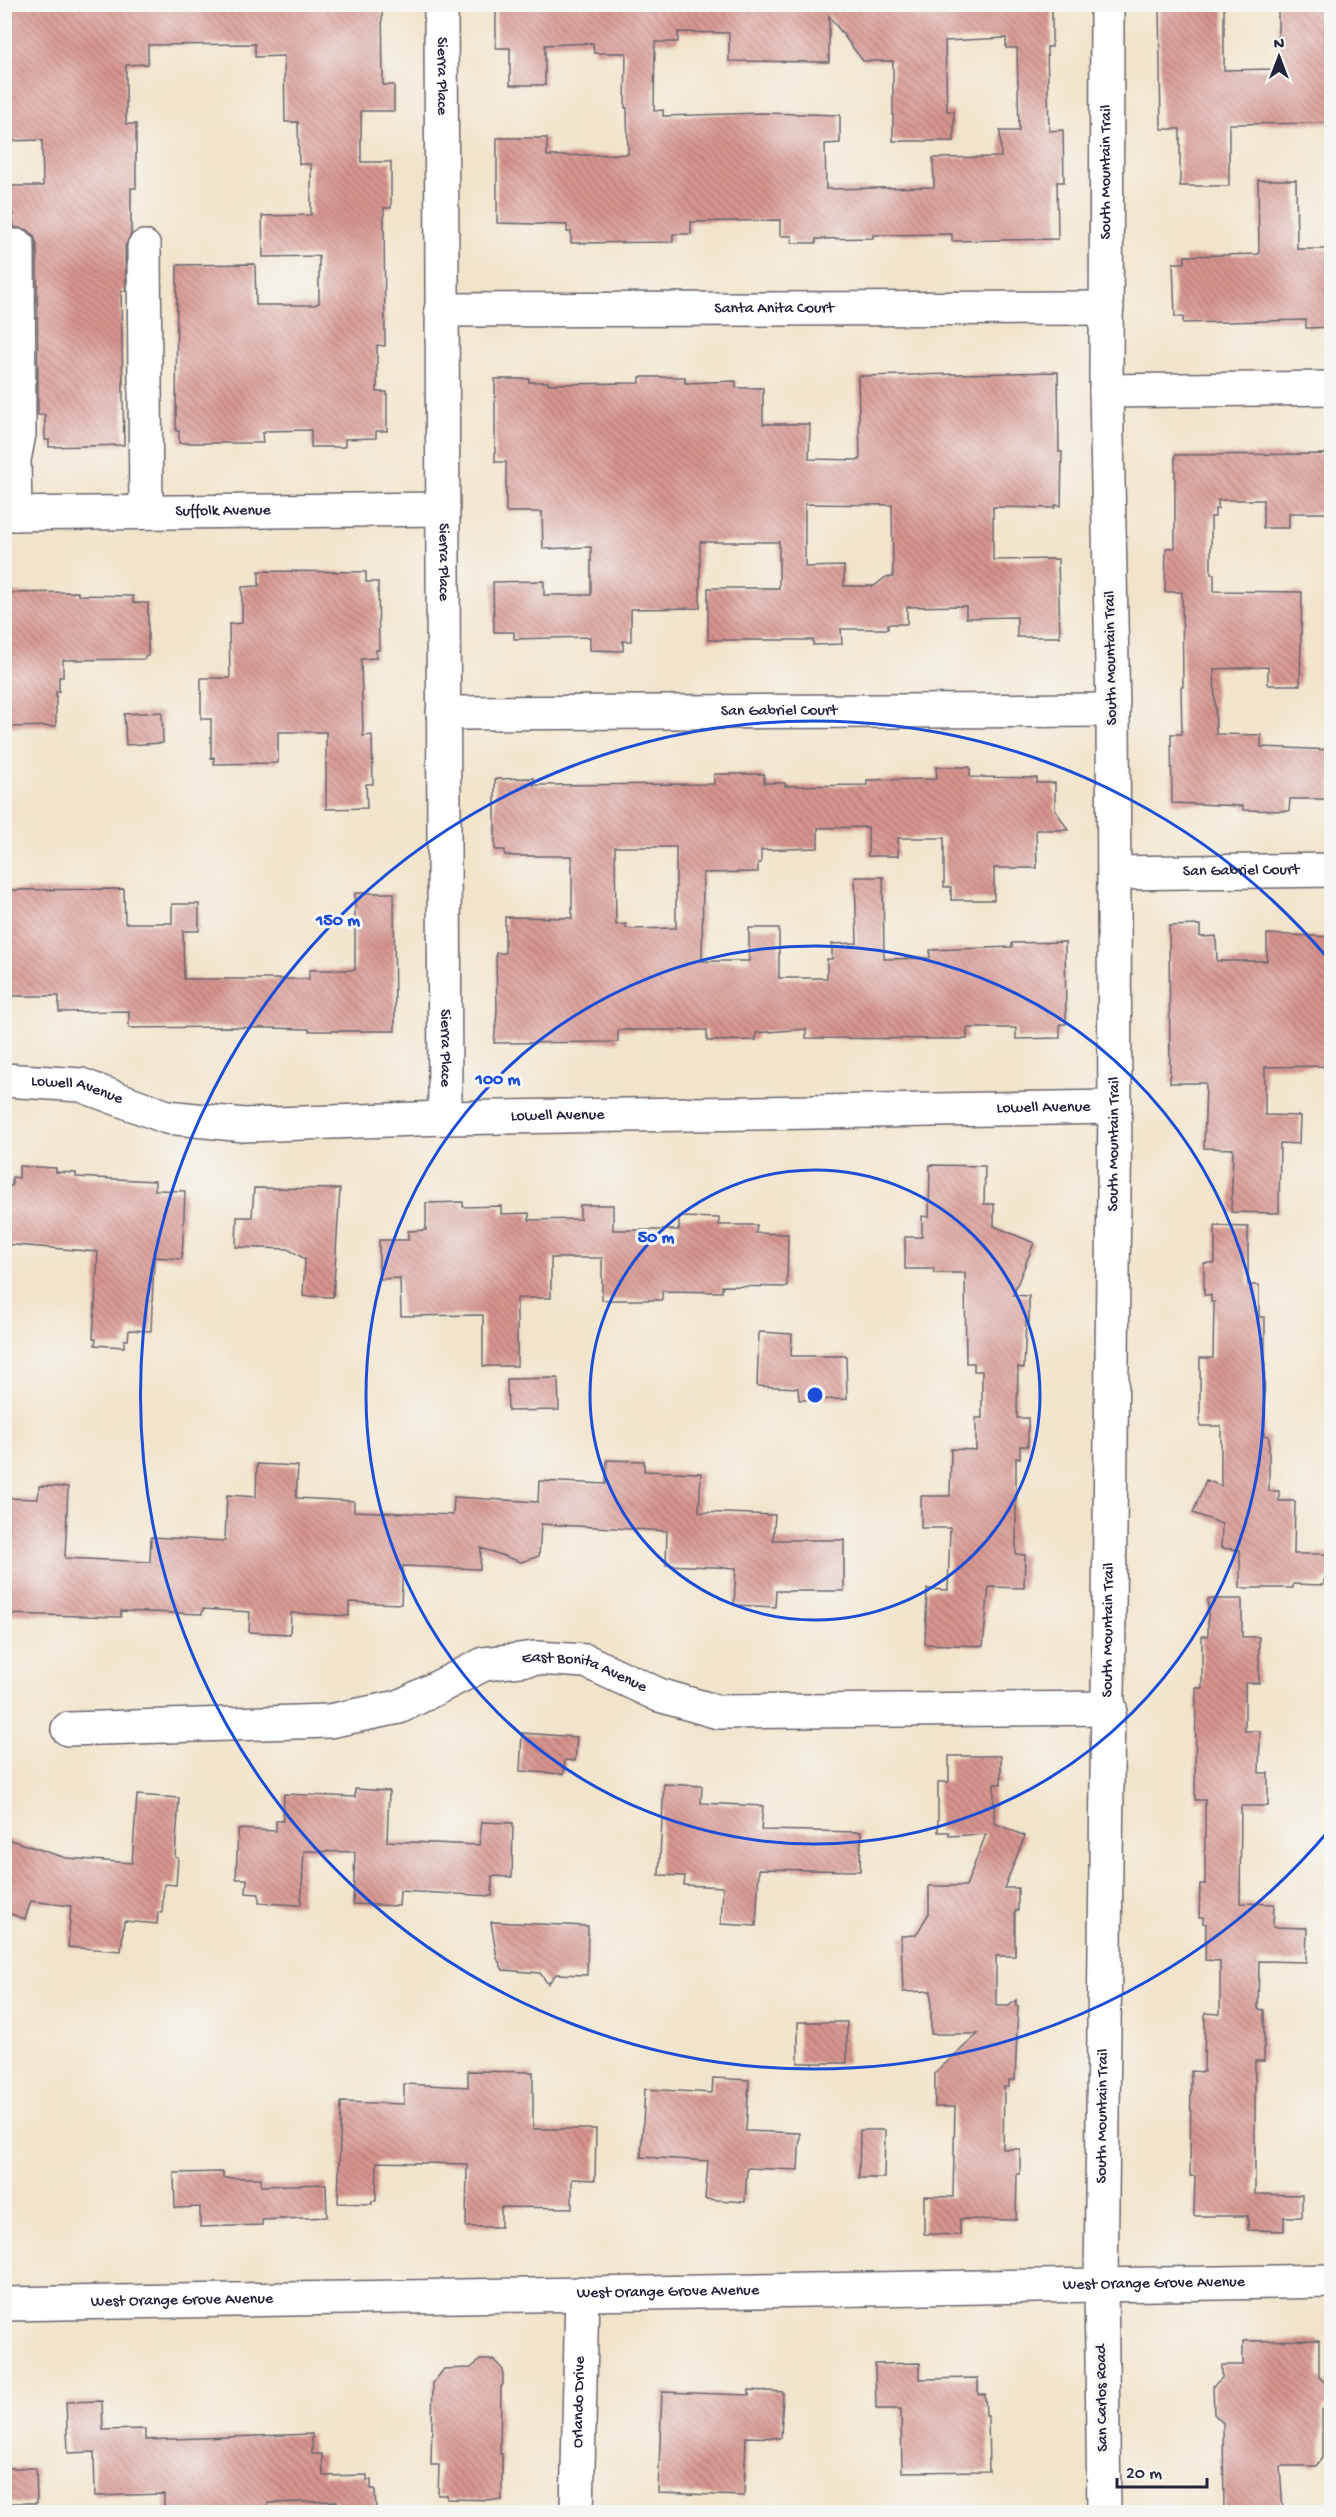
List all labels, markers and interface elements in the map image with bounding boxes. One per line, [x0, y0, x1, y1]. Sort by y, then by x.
north arrow [1249, 27, 1309, 87]
text: N [1274, 36, 1285, 55]
street label: Sierra Place [432, 37, 451, 116]
street label: South Mountain Trail [1097, 105, 1116, 240]
street label: Santa Anita Court [714, 299, 835, 319]
street label: Suffolk Avenue [175, 501, 272, 522]
street label: Sierra Place [433, 523, 453, 602]
street label: South Mountain Trail [1101, 591, 1123, 725]
street label: San Gabriel Court [721, 702, 839, 721]
street label: San Gabriel Court [1183, 861, 1301, 882]
text: 150 m [315, 911, 360, 932]
street label: Sierra Place [435, 1009, 454, 1088]
text: 100 m [475, 1070, 521, 1091]
street label: Lowell Avenue [30, 1072, 126, 1109]
street label: South Mountain Trail [1104, 1077, 1125, 1212]
street label: Lowell Avenue [996, 1098, 1091, 1118]
street label: Lowell Avenue [510, 1106, 605, 1126]
text: 50 m [638, 1228, 675, 1249]
centre of rings [805, 1385, 825, 1405]
street label: South Mountain Trail [1098, 1563, 1119, 1698]
street label: East Bonita Avenue [521, 1648, 650, 1698]
street label: South Mountain Trail [1093, 2049, 1113, 2184]
street label: West Orange Grove Avenue [1062, 2273, 1246, 2295]
street label: West Orange Grove Avenue [577, 2281, 760, 2304]
street label: West Orange Grove Avenue [91, 2290, 274, 2312]
street label: San Carlos Road [1093, 2343, 1113, 2452]
street label: Orlando Drive [569, 2355, 590, 2448]
scale bar [1117, 2451, 1207, 2489]
text: 20 m [1126, 2464, 1162, 2485]

